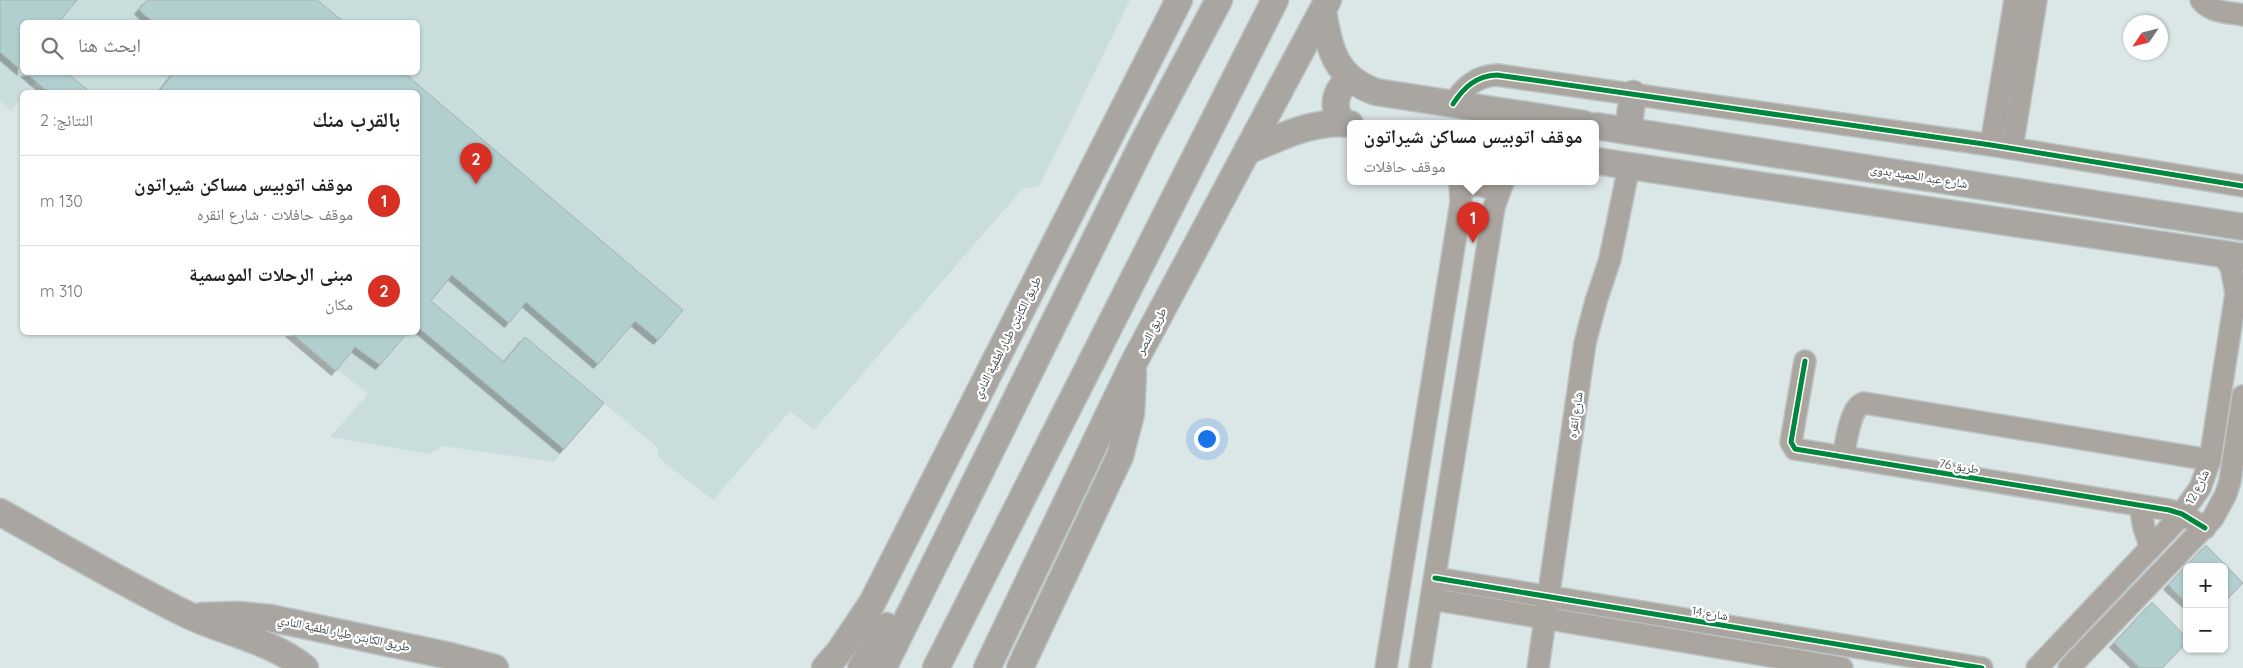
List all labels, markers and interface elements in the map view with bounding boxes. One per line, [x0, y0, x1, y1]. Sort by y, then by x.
north arrow [2123, 15, 2168, 60]
search box [20, 20, 420, 75]
text: ابحث هنا [78, 33, 141, 57]
icon: search [38, 34, 66, 62]
text: بالقرب منك [312, 106, 400, 132]
text: النتائج: 2 [40, 110, 93, 130]
popup [1347, 120, 1599, 185]
text: موقف اتوبيس مساكن شيراتون [1364, 124, 1582, 148]
pin: 2 [460, 143, 492, 184]
text: موقف حافلات [1364, 156, 1446, 176]
street label: شارع عبد الحميد بدوى [1869, 161, 1969, 192]
text: موقف اتوبيس مساكن شيراتون [134, 172, 353, 196]
text: 130 m [40, 191, 83, 211]
text: 1 [381, 191, 387, 211]
pin: 1 [1457, 202, 1489, 243]
text: موقف حافلات · شارع انقره [197, 204, 353, 224]
text: مبنى الرحلات الموسمية [189, 262, 353, 286]
street label: طريق الكابتن طيار لطفية النادي [970, 273, 1047, 402]
text: 310 m [40, 281, 83, 301]
text: 2 [379, 281, 389, 301]
text: مكان [325, 294, 353, 314]
street label: طريق النصر [1132, 305, 1170, 358]
street label: شارع انقره [1564, 391, 1587, 439]
your location [1194, 426, 1220, 452]
street label: طريق 76 [1938, 455, 1980, 477]
street label: شارع 12 [2182, 467, 2213, 507]
map controls [2183, 563, 2228, 653]
button: + [2183, 563, 2228, 608]
street label: شارع 14 [1691, 603, 1729, 624]
button: − [2183, 608, 2228, 653]
street label: طريق الكابتن طيار لطفية النادي [276, 612, 412, 657]

